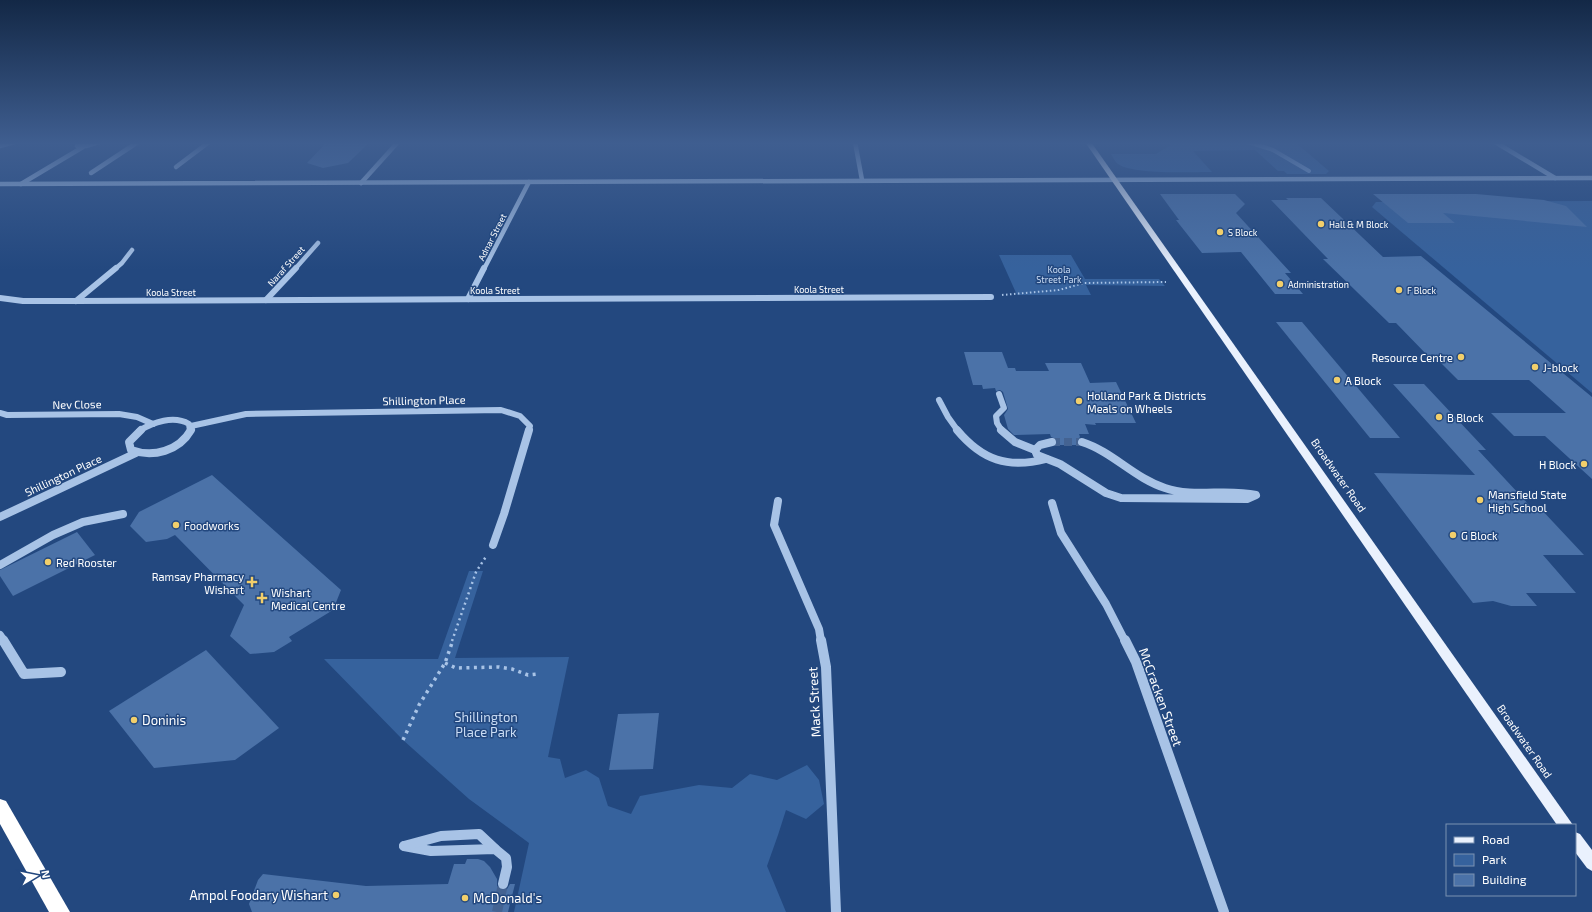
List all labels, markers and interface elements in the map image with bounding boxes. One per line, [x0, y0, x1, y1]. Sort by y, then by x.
street label: Adnar Street [475, 211, 509, 262]
marker: Hall & M Block [1316, 219, 1326, 229]
place label: Hall & M Block [1329, 219, 1389, 230]
marker: S Block [1215, 227, 1225, 237]
place label: S Block [1228, 227, 1258, 238]
street label: Naraf Street [265, 243, 307, 288]
park label: Koola Street Park [1036, 264, 1082, 285]
marker: Administration [1275, 279, 1285, 289]
place label: Administration [1288, 279, 1349, 290]
street label: Koola Street [794, 284, 845, 295]
street label: Koola Street [470, 285, 521, 296]
marker: F Block [1394, 285, 1404, 295]
place label: F Block [1407, 285, 1436, 296]
street label: Koola Street [146, 287, 197, 298]
place label: Resource Centre [1371, 351, 1453, 364]
marker: Resource Centre [1456, 352, 1466, 362]
place label: J-block [1543, 361, 1579, 374]
marker: J-block [1530, 362, 1540, 372]
place label: A Block [1345, 374, 1382, 387]
marker: A Block [1332, 375, 1342, 385]
place label: Holland Park & Districts Meals on Wheels [1087, 389, 1207, 415]
street label: Shillington Place [382, 393, 466, 407]
marker: Holland Park & Districts Meals on Wheels [1074, 396, 1084, 406]
street label: Nev Close [52, 397, 102, 411]
place label: B Block [1447, 411, 1484, 424]
marker: B Block [1434, 412, 1444, 422]
street label: Broadwater Road [1309, 436, 1369, 514]
street label: Shillington Place [22, 451, 104, 499]
place label: H Block [1539, 458, 1576, 471]
marker: H Block [1579, 459, 1589, 469]
place label: Mansfield State High School [1488, 488, 1567, 514]
marker: Mansfield State High School [1475, 495, 1485, 505]
place label: Foodworks [184, 519, 240, 532]
marker: Foodworks [171, 520, 181, 530]
place label: G Block [1461, 529, 1498, 542]
marker: G Block [1448, 530, 1458, 540]
place label: Red Rooster [56, 556, 117, 569]
marker: Red Rooster [43, 557, 53, 567]
place label: Ramsay Pharmacy Wishart [152, 570, 244, 596]
marker: Ramsay Pharmacy Wishart [247, 577, 257, 587]
place label: Wishart Medical Centre [271, 586, 345, 612]
marker: Wishart Medical Centre [256, 592, 268, 604]
street label: McCracken Street [1136, 645, 1186, 749]
street label: Mack Street [804, 666, 824, 738]
street label: Broadwater Road [1495, 702, 1555, 780]
park label: Shillington Place Park [454, 709, 518, 740]
place label: Doninis [142, 712, 186, 728]
marker: Doninis [129, 715, 139, 725]
legend [1446, 824, 1576, 896]
text: Road [1482, 832, 1510, 846]
text: Park [1482, 852, 1507, 866]
north arrow [16, 856, 56, 896]
text: N [39, 869, 53, 879]
text: Building [1482, 872, 1527, 886]
place label: Ampol Foodary Wishart [189, 887, 328, 903]
marker: Ampol Foodary Wishart [331, 890, 341, 900]
place label: McDonald's [473, 890, 542, 906]
marker: McDonald's [460, 893, 470, 903]

